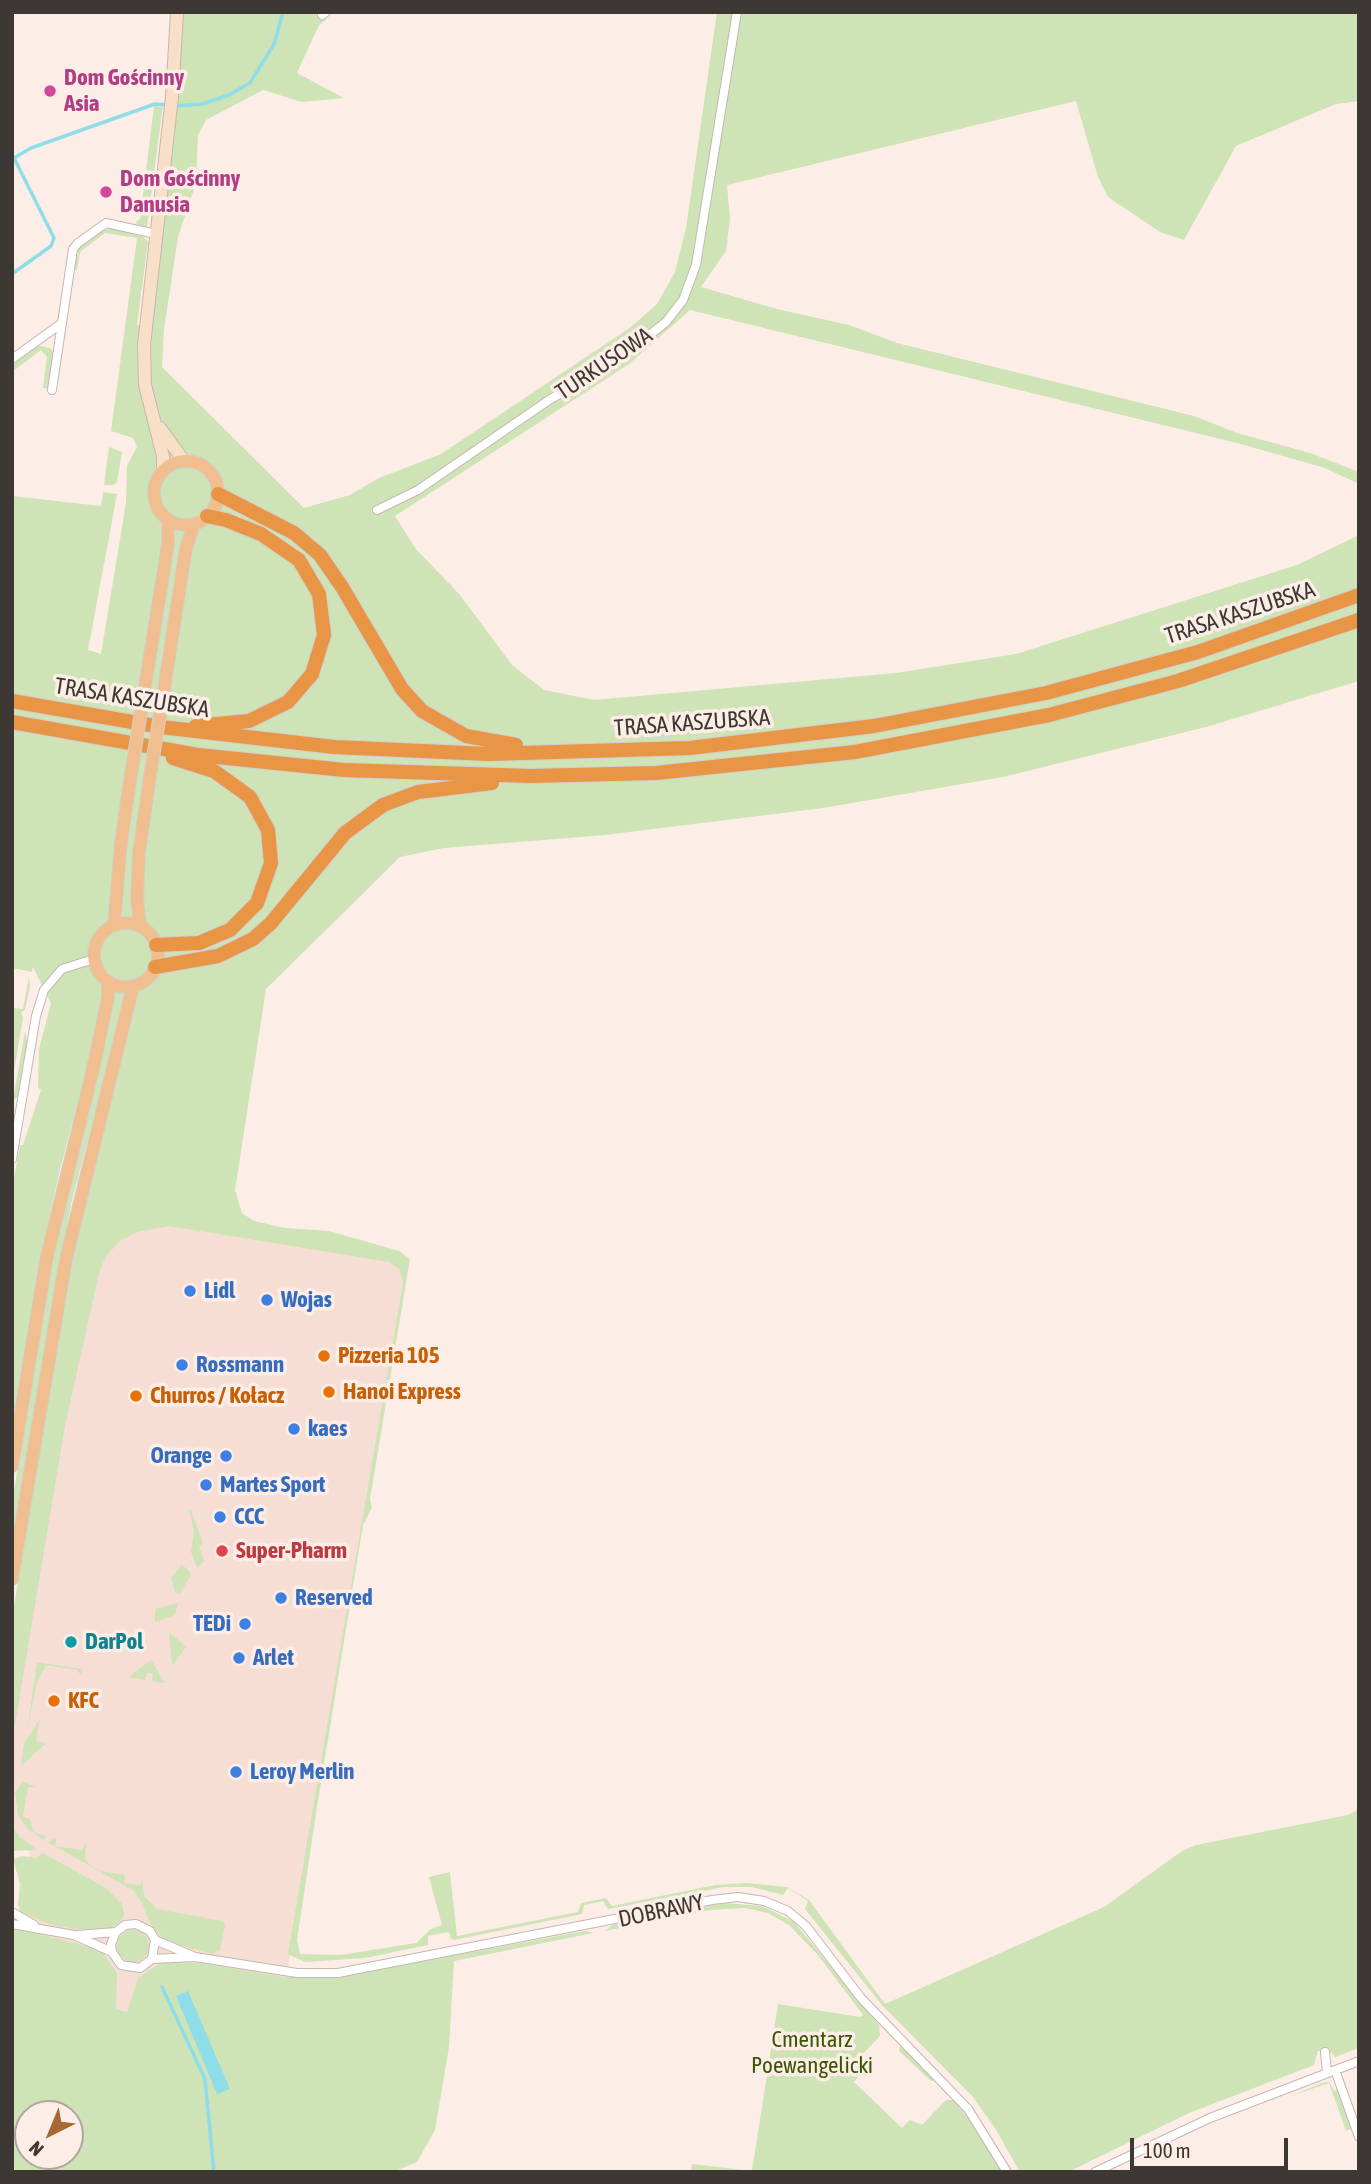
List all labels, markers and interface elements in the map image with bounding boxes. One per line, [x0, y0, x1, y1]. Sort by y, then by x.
place label: Dom Gościnny Asia [64, 64, 184, 118]
marker: Dom Gościnny Asia [42, 83, 58, 99]
place label: Dom Gościnny Danusia [120, 165, 240, 219]
marker: Dom Gościnny Danusia [98, 184, 114, 200]
street label: TURKUSOWA [551, 322, 657, 406]
street label: TRASA KASZUBSKA [1161, 576, 1319, 650]
street label: TRASA KASZUBSKA [53, 672, 211, 724]
street label: TRASA KASZUBSKA [613, 704, 771, 742]
place label: Lidl [204, 1277, 235, 1305]
marker: Lidl [182, 1283, 198, 1299]
place label: Wojas [281, 1286, 332, 1314]
marker: Wojas [259, 1292, 275, 1308]
place label: Pizzeria 105 [338, 1342, 439, 1370]
marker: Pizzeria 105 [316, 1348, 332, 1364]
place label: Rossmann [196, 1351, 284, 1379]
marker: Rossmann [174, 1357, 190, 1373]
place label: Hanoi Express [343, 1378, 461, 1406]
place label: Churros / Kołacz [150, 1382, 284, 1410]
marker: Hanoi Express [321, 1384, 337, 1400]
marker: Churros / Kołacz [128, 1388, 144, 1404]
place label: kaes [308, 1415, 347, 1443]
marker: kaes [286, 1421, 302, 1437]
place label: Orange [151, 1442, 212, 1470]
marker: Orange [218, 1448, 234, 1464]
place label: Martes Sport [220, 1471, 325, 1499]
marker: Martes Sport [198, 1477, 214, 1493]
place label: CCC [234, 1503, 264, 1531]
marker: CCC [212, 1509, 228, 1525]
place label: Super-Pharm [236, 1537, 347, 1565]
marker: Super-Pharm [214, 1543, 230, 1559]
place label: Reserved [295, 1584, 373, 1612]
marker: Reserved [273, 1590, 289, 1606]
place label: TEDi [193, 1610, 231, 1638]
marker: TEDi [237, 1616, 253, 1632]
place label: DarPol [85, 1628, 143, 1656]
marker: DarPol [63, 1634, 79, 1650]
place label: Arlet [253, 1644, 294, 1672]
marker: Arlet [231, 1650, 247, 1666]
place label: KFC [68, 1687, 99, 1715]
marker: KFC [46, 1693, 62, 1709]
place label: Leroy Merlin [250, 1758, 355, 1786]
marker: Leroy Merlin [228, 1764, 244, 1780]
street label: DOBRAWY [616, 1889, 706, 1933]
park label: Cmentarz Poewangelicki [751, 2026, 873, 2080]
north arrow [14, 2100, 84, 2170]
scale bar [1133, 2124, 1290, 2168]
text: N [24, 2137, 48, 2161]
text: 100 m [1143, 2138, 1191, 2162]

